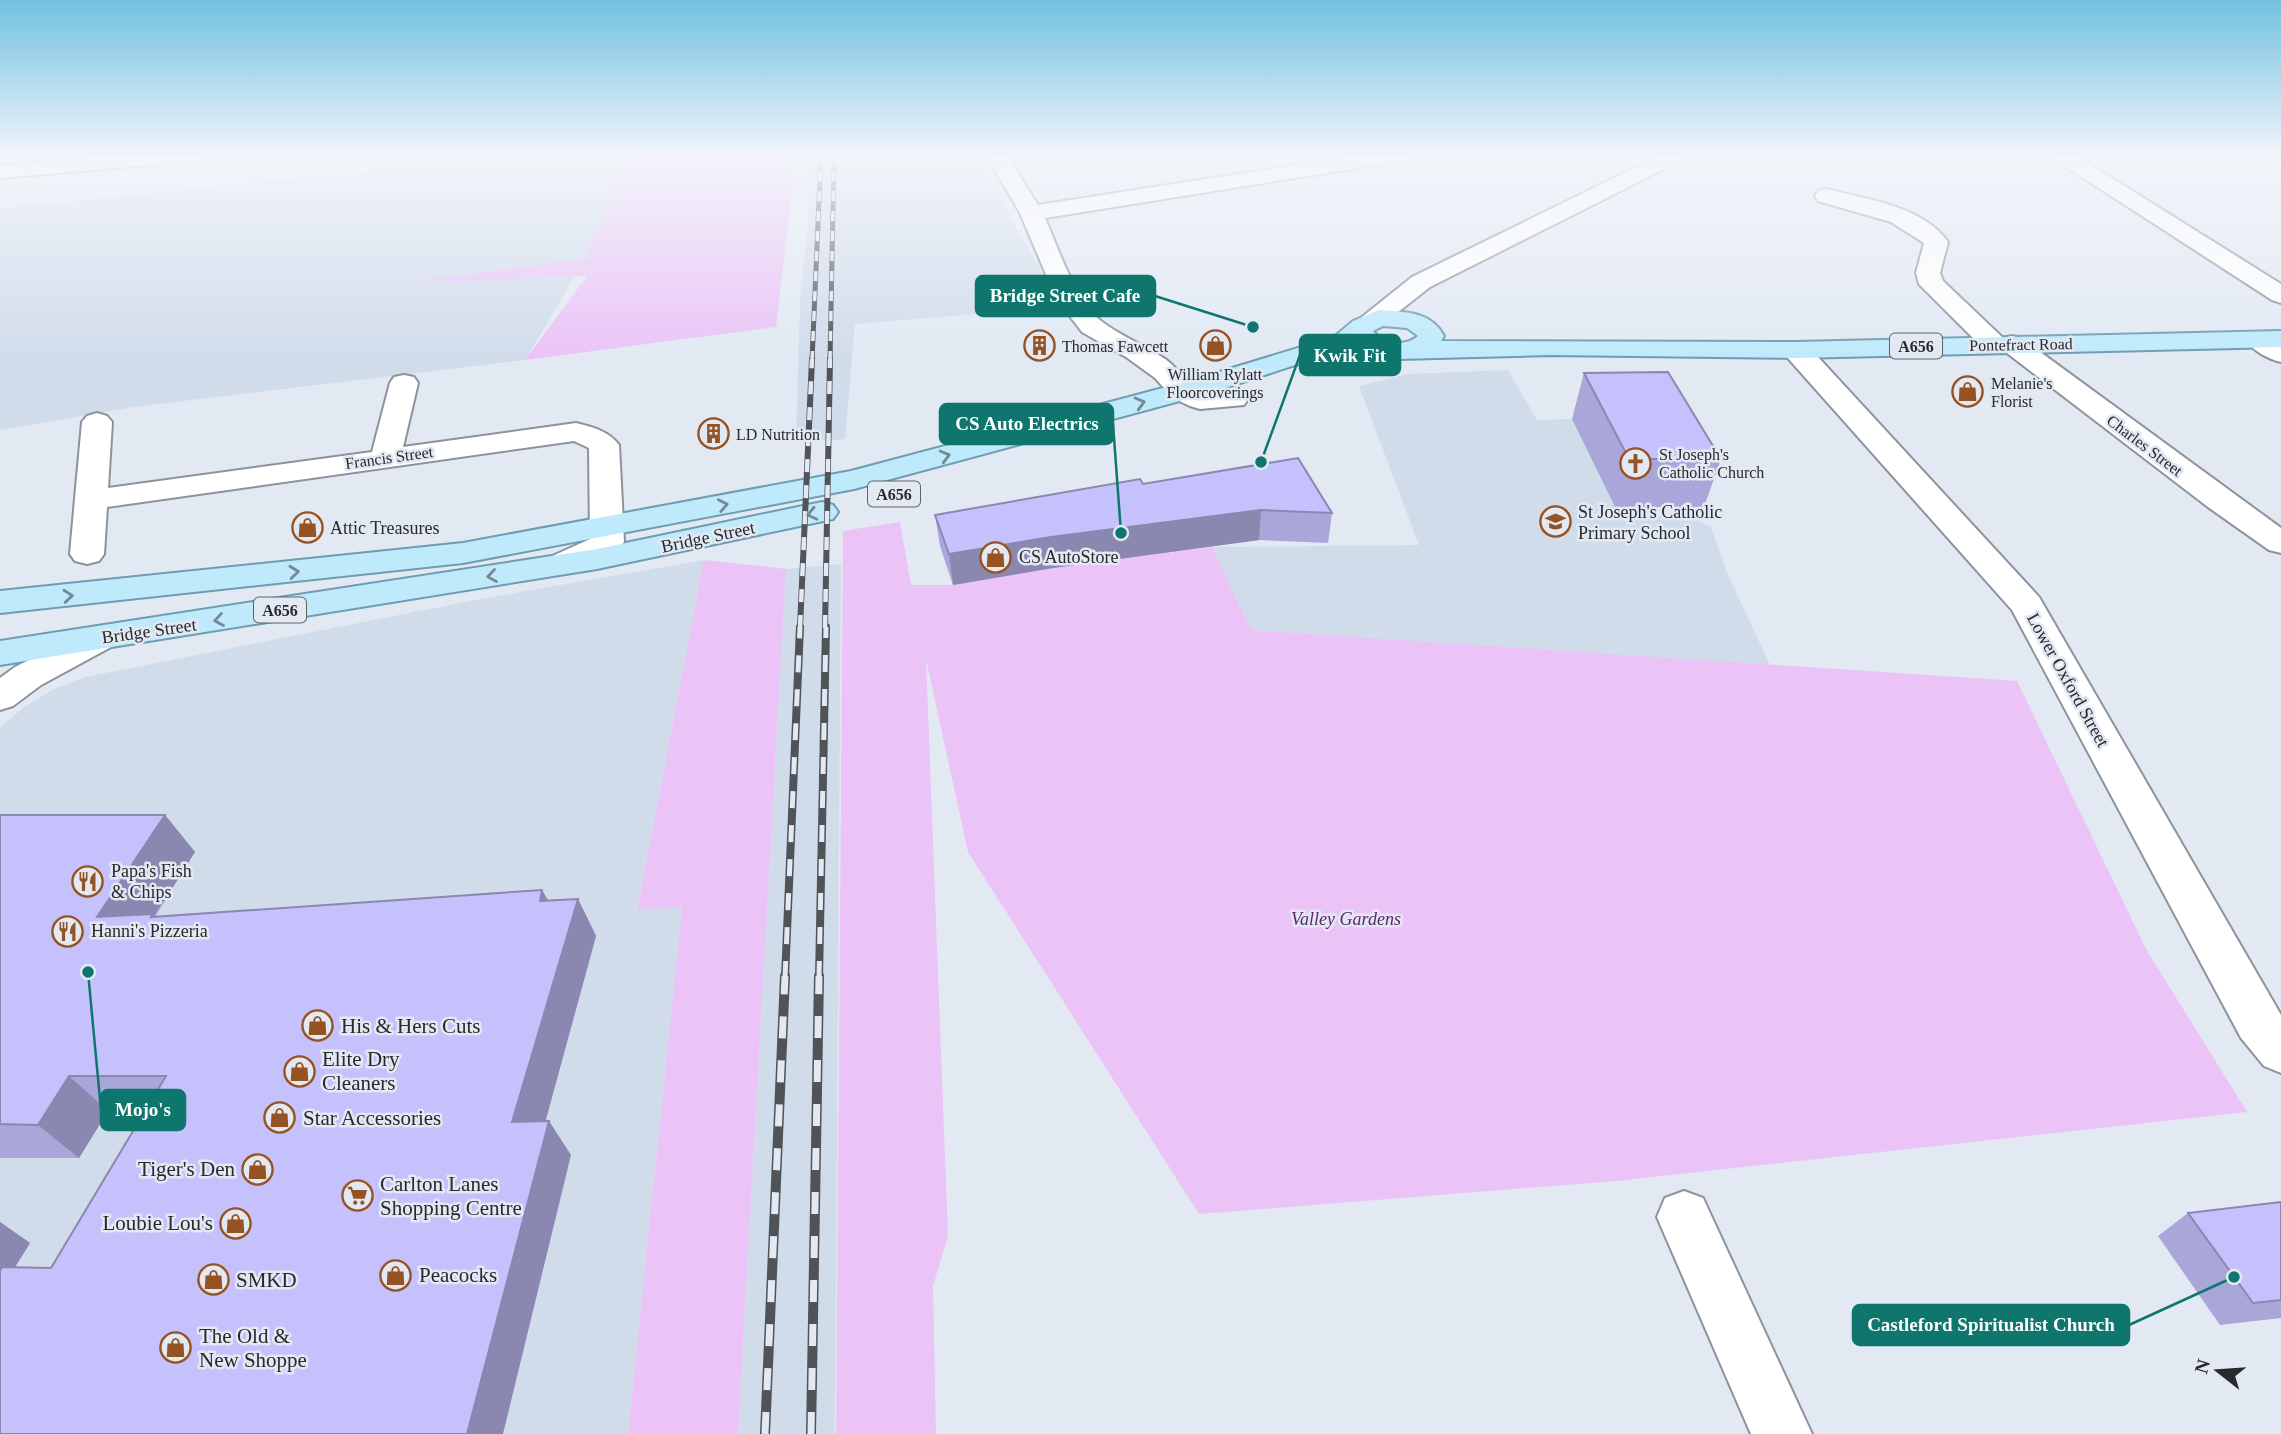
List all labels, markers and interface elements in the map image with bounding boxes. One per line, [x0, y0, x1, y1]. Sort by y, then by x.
callout: Bridge Street Cafe [976, 276, 1155, 316]
text: Bridge Street Cafe [990, 285, 1140, 306]
shop icon: William Rylatt Floorcoverings [1198, 328, 1232, 362]
building icon: Thomas Fawcett [1022, 329, 1056, 363]
road number: A656 [1890, 334, 1942, 358]
callout: Kwik Fit [1300, 335, 1400, 375]
street label: Pontefract Road [1969, 335, 2073, 354]
place label: Thomas Fawcett [1062, 338, 1169, 355]
text: Kwik Fit [1314, 345, 1387, 366]
place label: William Rylatt Floorcoverings [1167, 366, 1263, 402]
shop icon: Melanie's Florist [1951, 375, 1985, 409]
place label: Melanie's Florist [1991, 375, 2053, 410]
one-way arrow [1134, 397, 1146, 411]
callout: CS Auto Electrics [940, 404, 1113, 444]
street label: Charles Street [2104, 411, 2186, 480]
text: CS Auto Electrics [955, 413, 1099, 434]
building icon: LD Nutrition [696, 417, 730, 451]
place label: LD Nutrition [736, 426, 820, 443]
street label: Francis Street [344, 443, 435, 472]
church icon: St Joseph's Catholic Church [1619, 446, 1653, 480]
place label: St Joseph's Catholic Church [1659, 446, 1764, 481]
one-way arrow [939, 450, 951, 464]
road number: A656 [868, 481, 920, 506]
one-way arrow [717, 498, 729, 513]
place label: St Joseph's Catholic Primary School [1578, 502, 1722, 543]
school or university icon: St Joseph's Catholic Primary School [1538, 505, 1572, 539]
one-way arrow [806, 506, 818, 520]
shop icon: Attic Treasures [290, 511, 324, 545]
street label: Bridge Street [659, 517, 757, 557]
place label: Attic Treasures [330, 518, 440, 538]
shop icon: CS AutoStore [979, 540, 1013, 574]
place label: CS AutoStore [1019, 547, 1119, 567]
one-way arrow [288, 564, 300, 579]
one-way arrow [486, 568, 498, 583]
one-way arrow [62, 588, 74, 603]
road number: A656 [254, 597, 306, 622]
street label: Lower Oxford Street [2023, 610, 2113, 750]
one-way arrow [213, 612, 225, 627]
street label: Bridge Street [100, 614, 198, 648]
place label: Papa's Fish & Chips [111, 861, 192, 902]
restaurant icon: Papa's Fish & Chips [71, 864, 105, 898]
park label: Valley Gardens [1291, 909, 1401, 929]
restaurant icon: Hanni's Pizzeria [51, 914, 85, 948]
place label: Hanni's Pizzeria [91, 921, 208, 941]
shop icon: His & Hers Cuts [301, 1009, 335, 1043]
place label: His & Hers Cuts [341, 1014, 480, 1038]
place label: Elite Dry Cleaners [322, 1047, 400, 1095]
shop icon: Elite Dry Cleaners [282, 1054, 316, 1088]
callout: Mojo's [101, 1090, 185, 1130]
text: Mojo's [115, 1099, 171, 1120]
shop icon: Star Accessories [263, 1101, 297, 1135]
place label: Star Accessories [303, 1106, 441, 1130]
shop icon: Tiger's Den [241, 1152, 275, 1186]
place label: Tiger's Den [138, 1157, 235, 1181]
place label: Carlton Lanes Shopping Centre [380, 1172, 522, 1220]
supermarket icon: Carlton Lanes Shopping Centre [340, 1179, 374, 1213]
shop icon: Loubie Lou's [219, 1206, 253, 1240]
place label: Loubie Lou's [102, 1211, 213, 1235]
shop icon: Peacocks [379, 1258, 413, 1292]
shop icon: SMKD [196, 1263, 230, 1297]
place label: Peacocks [419, 1263, 497, 1287]
place label: SMKD [236, 1268, 297, 1292]
callout: Castleford Spiritualist Church [1853, 1305, 2129, 1345]
text: Castleford Spiritualist Church [1867, 1314, 2115, 1335]
place label: The Old & New Shoppe [199, 1324, 307, 1372]
shop icon: The Old & New Shoppe [159, 1331, 193, 1365]
north arrow [2183, 1336, 2253, 1406]
text: N [2190, 1356, 2214, 1376]

